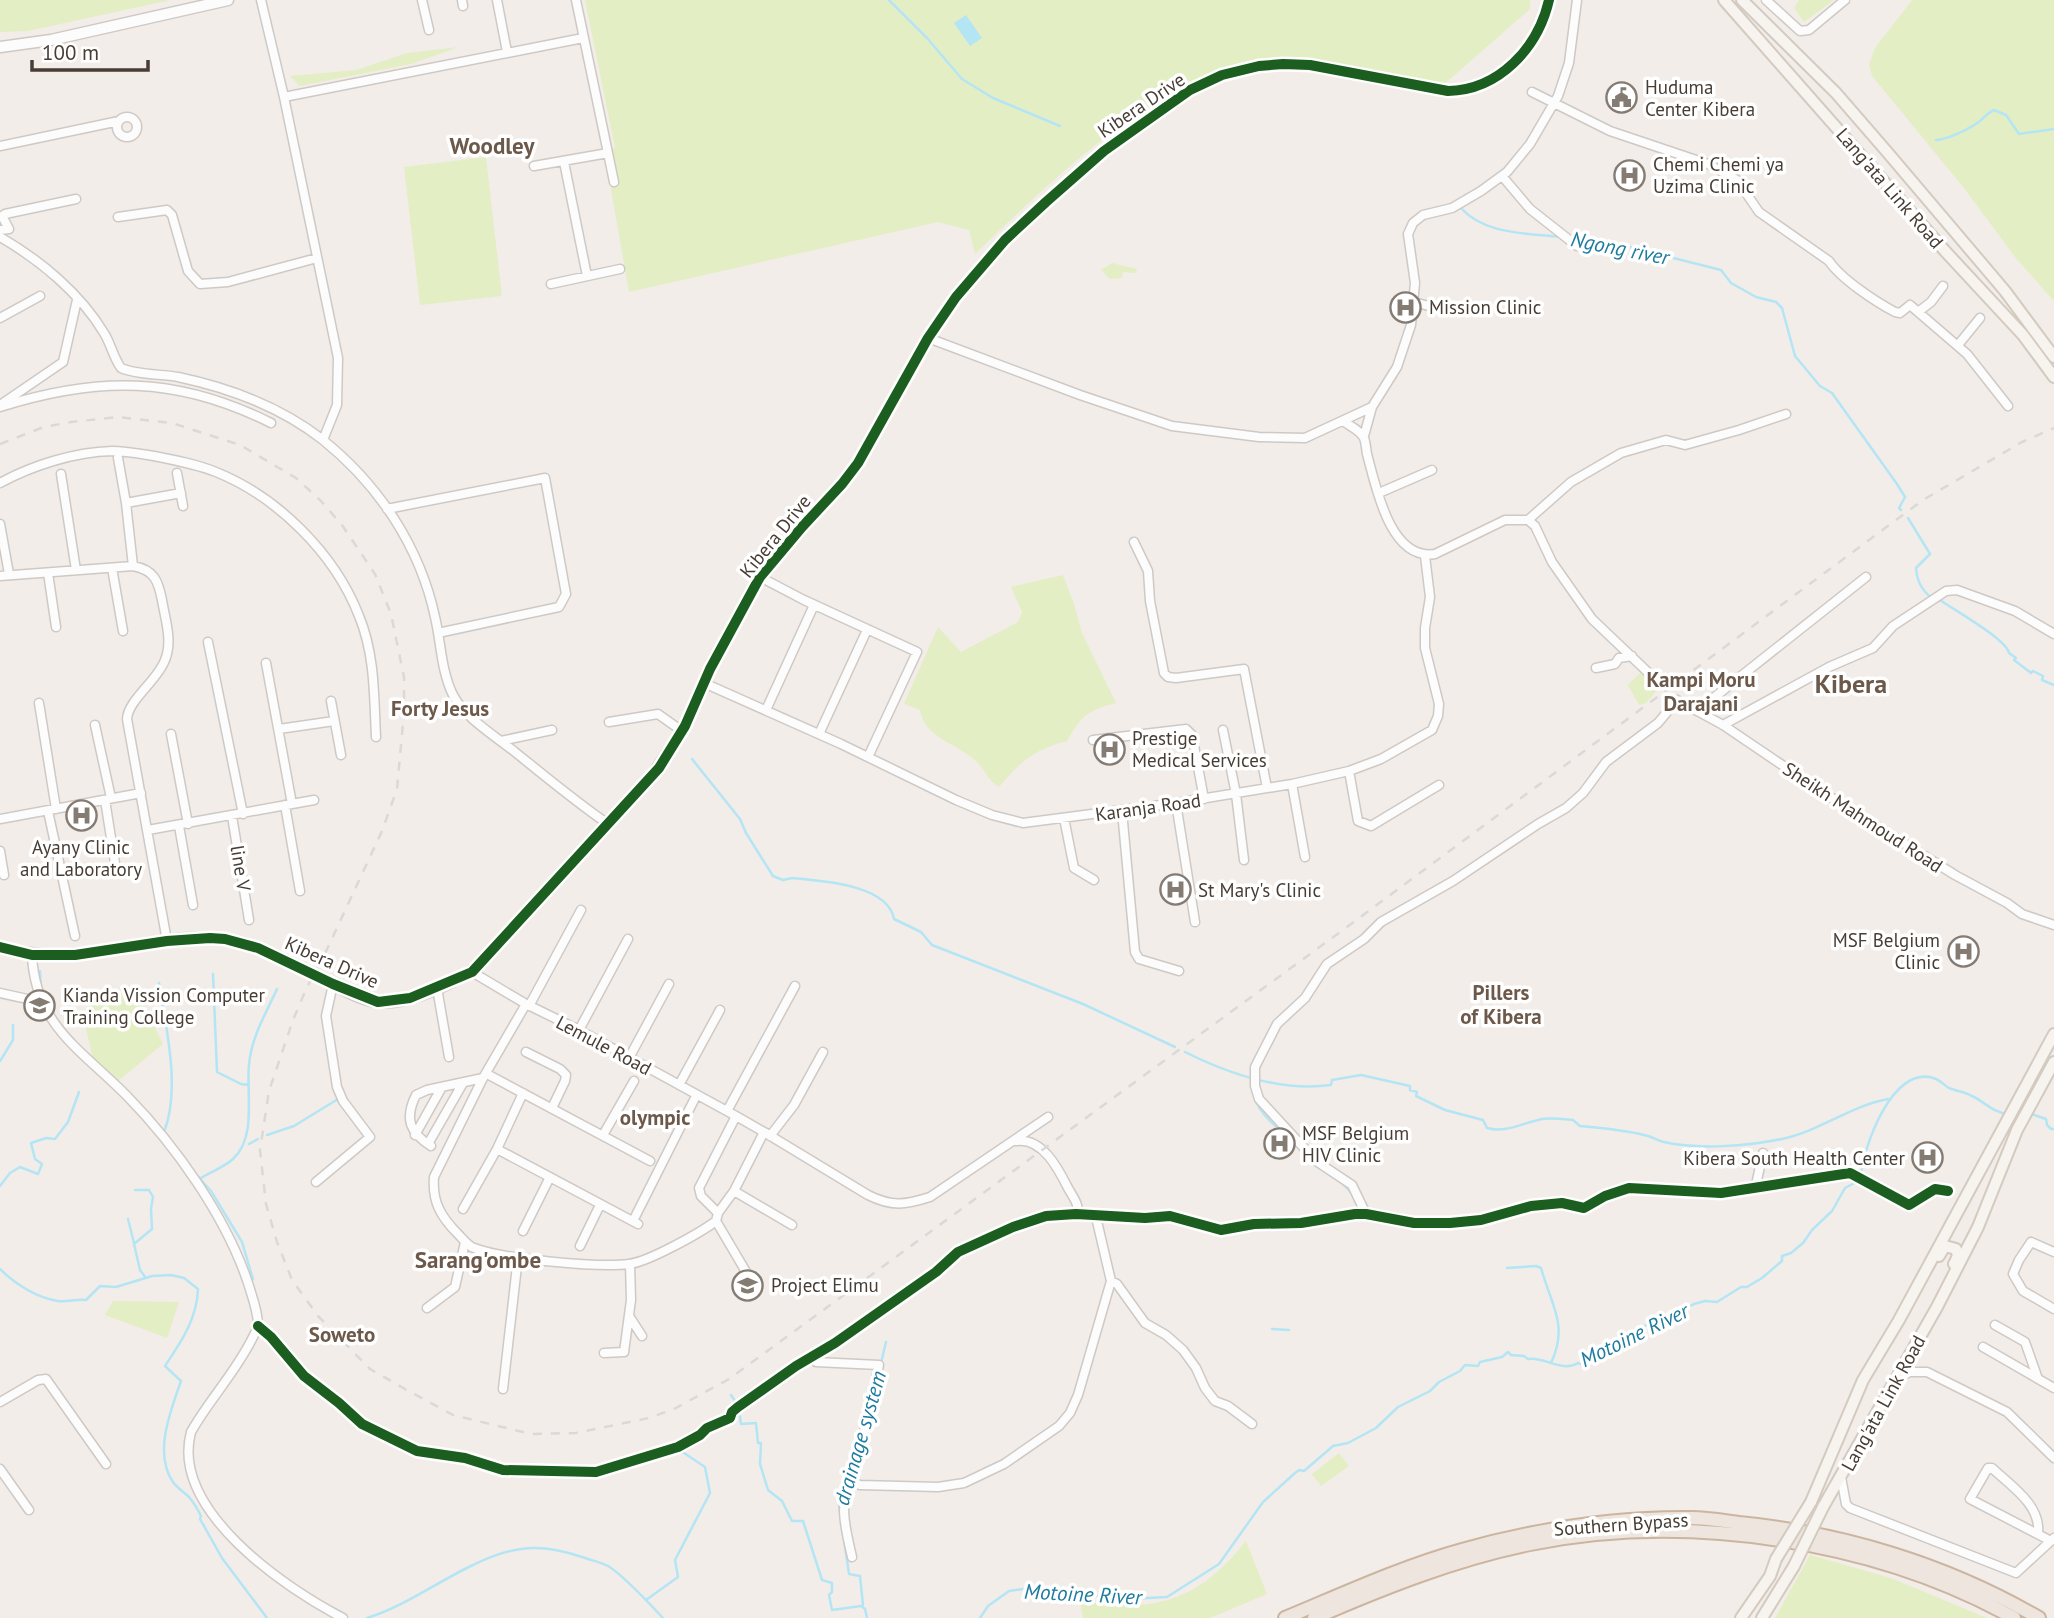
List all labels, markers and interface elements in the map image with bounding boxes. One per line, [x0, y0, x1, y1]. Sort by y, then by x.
scale bar [32, 28, 147, 72]
text: 100 m [42, 39, 99, 66]
street label: Kibera Drive [1093, 67, 1189, 143]
place label: Huduma Center Kibera [1645, 75, 1755, 121]
public building icon: Huduma Center Kibera [1605, 81, 1639, 115]
street label: Lang'ata Link Road [1831, 123, 1949, 253]
district label: Woodley [450, 131, 535, 160]
place label: Chemi Chemi ya Uzima Clinic [1653, 152, 1784, 198]
hospital icon: Chemi Chemi ya Uzima Clinic [1613, 158, 1647, 192]
water label: Ngong river [1569, 225, 1674, 271]
hospital icon: Mission Clinic [1389, 290, 1423, 324]
place label: Mission Clinic [1429, 295, 1541, 319]
street label: Kibera Drive [734, 490, 816, 582]
district label: Kampi Moru Darajani [1647, 666, 1755, 717]
district label: Kibera [1815, 667, 1887, 700]
district label: Forty Jesus [391, 695, 489, 722]
place label: Prestige Medical Services [1132, 726, 1267, 772]
hospital icon: Prestige Medical Services [1092, 732, 1126, 766]
street label: Sheikh Mahmoud Road [1778, 756, 1948, 878]
street label: Karanja Road [1094, 788, 1202, 826]
hospital icon: Ayany Clinic and Laboratory [64, 799, 98, 833]
place label: Ayany Clinic and Laboratory [20, 835, 142, 881]
street label: line V [226, 843, 256, 893]
hospital icon: St Mary's Clinic [1158, 873, 1192, 907]
place label: St Mary's Clinic [1198, 878, 1321, 902]
place label: MSF Belgium Clinic [1833, 928, 1940, 974]
street label: Kibera Drive [281, 931, 383, 993]
hospital icon: MSF Belgium Clinic [1946, 934, 1980, 968]
district label: Pillers of Kibera [1460, 979, 1542, 1030]
place label: Kianda Vission Computer Training College [63, 983, 265, 1029]
school or university icon: Kianda Vission Computer Training College [23, 989, 57, 1023]
street label: Lemule Road [552, 1010, 656, 1080]
district label: olympic [620, 1104, 690, 1131]
place label: MSF Belgium HIV Clinic [1302, 1121, 1409, 1167]
hospital icon: MSF Belgium HIV Clinic [1262, 1127, 1296, 1161]
hospital icon: Kibera South Health Center [1911, 1141, 1945, 1175]
place label: Kibera South Health Center [1683, 1146, 1906, 1170]
district label: Sarang'ombe [415, 1245, 541, 1274]
school or university icon: Project Elimu [731, 1268, 765, 1302]
place label: Project Elimu [771, 1273, 879, 1297]
water label: Motoine River [1575, 1296, 1695, 1373]
district label: Soweto [309, 1321, 375, 1348]
street label: Lang'ata Link Road [1836, 1331, 1930, 1475]
water label: drainage system [828, 1368, 892, 1508]
street label: Southern Bypass [1553, 1507, 1689, 1541]
water label: Motoine River [1024, 1577, 1145, 1611]

